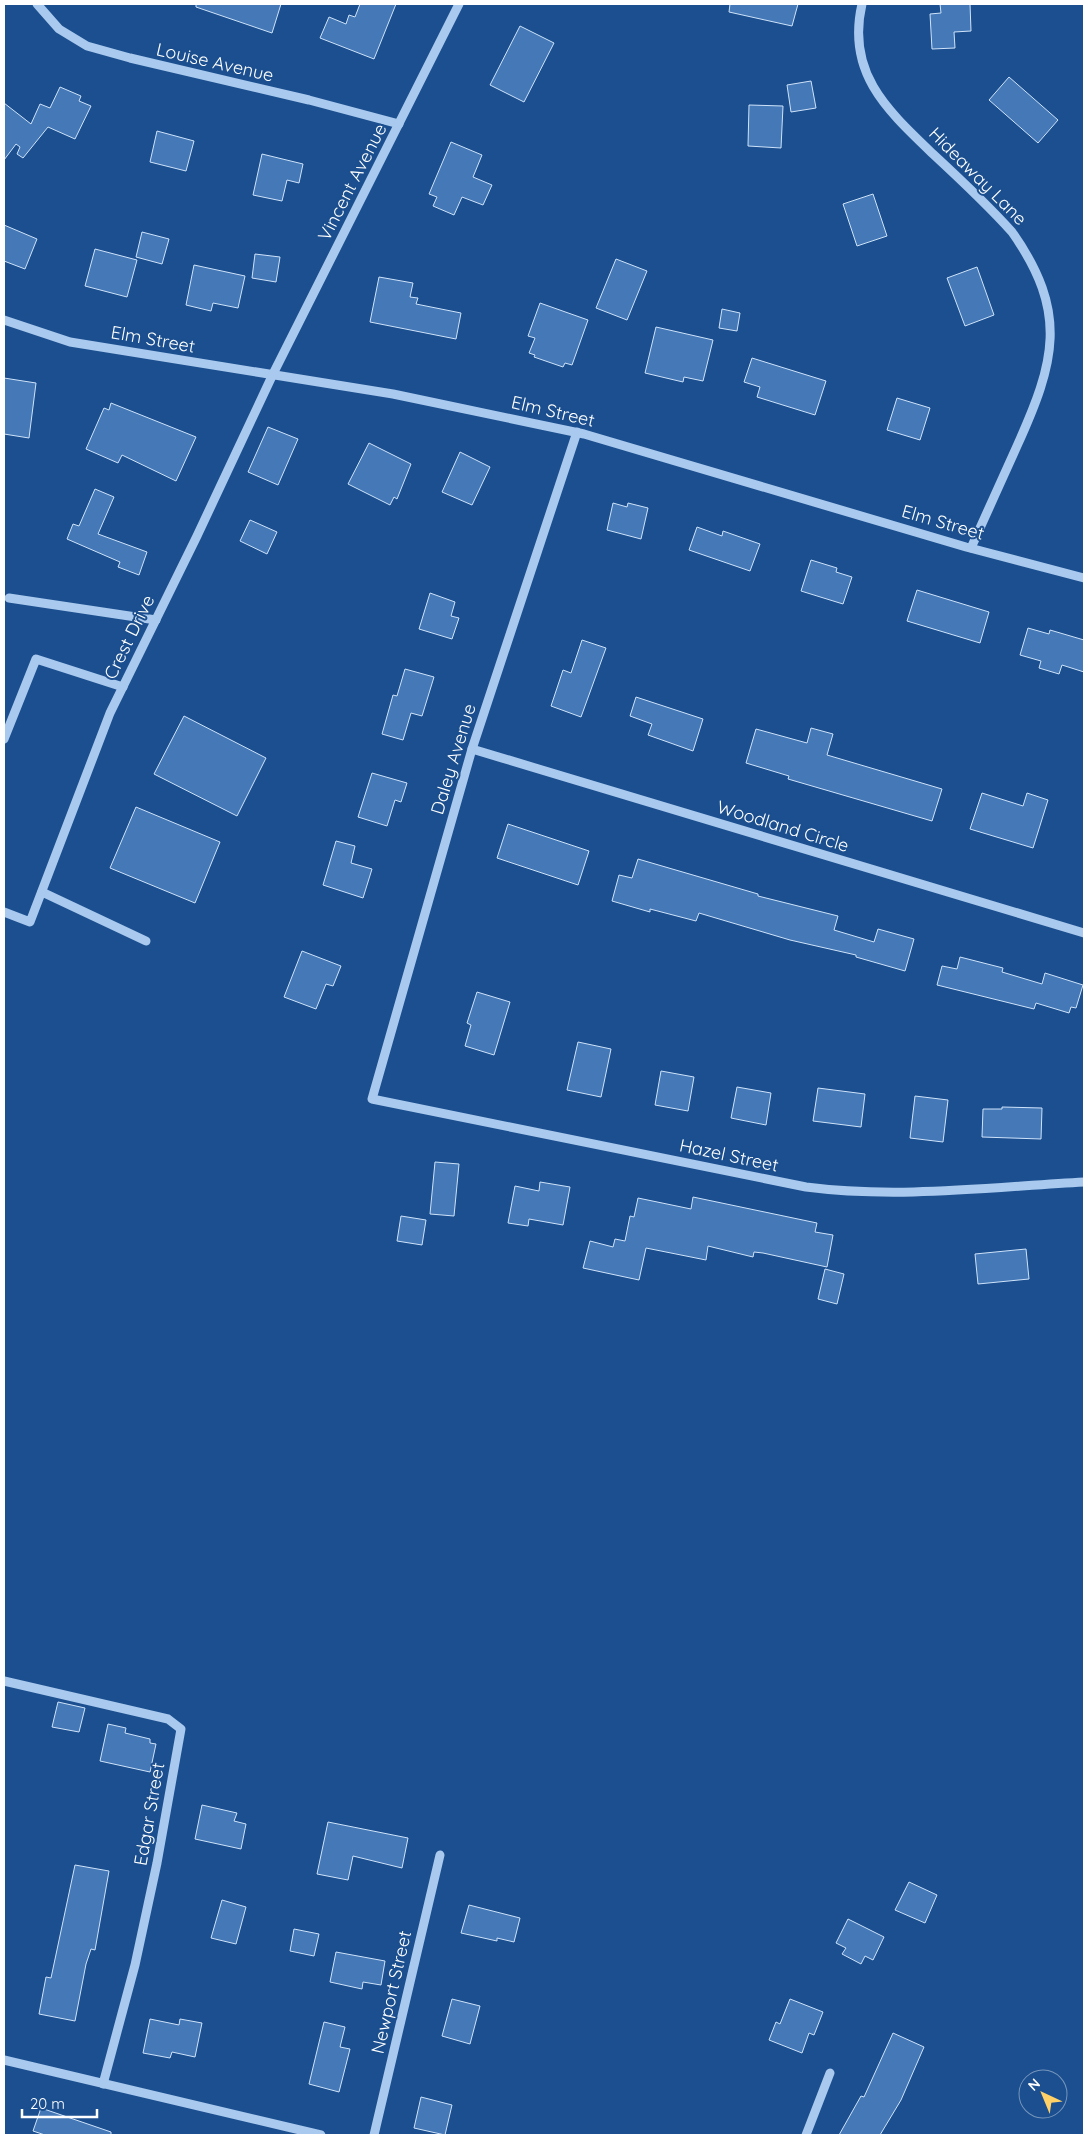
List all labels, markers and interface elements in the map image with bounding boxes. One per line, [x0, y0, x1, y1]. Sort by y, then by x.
street label: Louise Avenue [154, 37, 276, 87]
street label: Vincent Avenue [313, 119, 391, 245]
street label: Hideaway Lane [924, 122, 1032, 230]
street label: Elm Street [109, 320, 197, 358]
street label: Elm Street [509, 390, 597, 432]
street label: Elm Street [899, 499, 987, 545]
street label: Crest Drive [99, 591, 159, 683]
street label: Daley Avenue [425, 701, 481, 817]
street label: Woodland Circle [714, 795, 852, 857]
street label: Hazel Street [677, 1133, 781, 1177]
street label: Edgar Street [129, 1761, 169, 1867]
street label: Newport Street [366, 1928, 416, 2056]
north arrow [1018, 2069, 1068, 2119]
text: N [1024, 2075, 1044, 2095]
scale bar [22, 2086, 98, 2118]
text: 20 m [30, 2094, 65, 2113]

